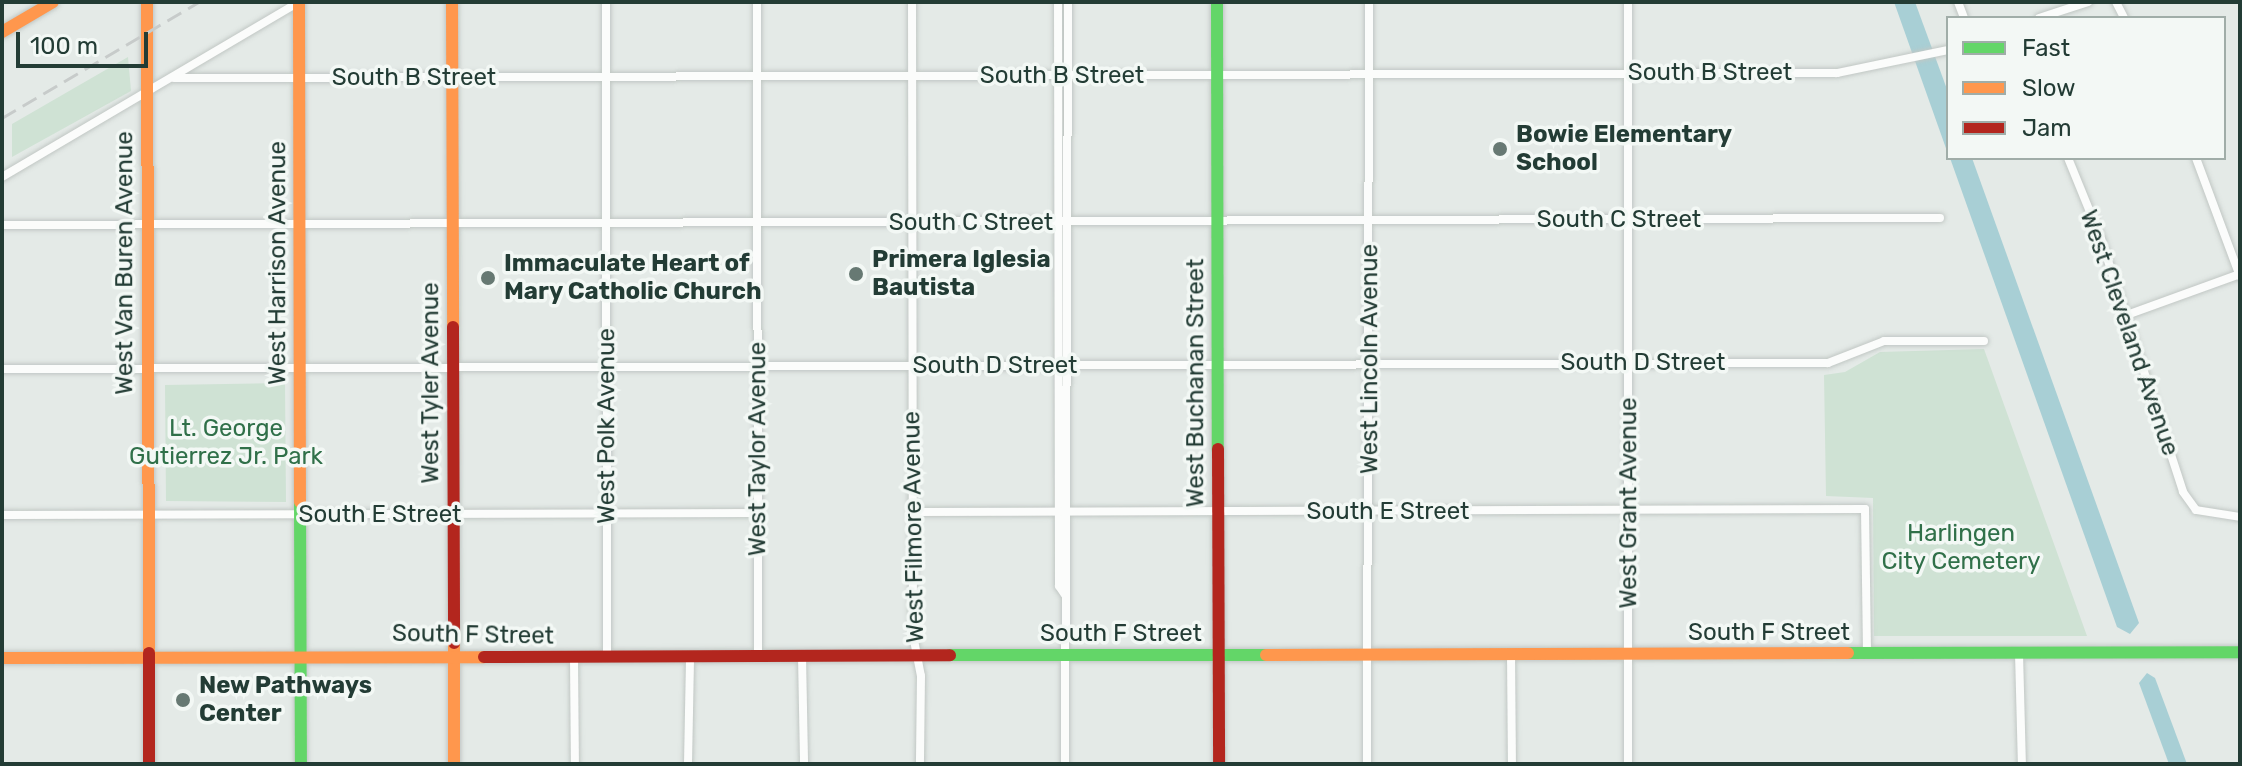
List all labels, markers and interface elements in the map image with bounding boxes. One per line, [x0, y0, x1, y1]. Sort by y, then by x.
scale bar [20, 16, 152, 66]
legend [1946, 16, 2226, 160]
text: 100 m [30, 32, 98, 60]
text: Fast [2022, 34, 2070, 62]
street label: South B Street [1628, 59, 1792, 87]
street label: South B Street [980, 62, 1144, 90]
street label: South B Street [332, 64, 496, 92]
text: Slow [2022, 74, 2075, 102]
text: Jam [2022, 114, 2072, 142]
place label: Bowie Elementary School [1516, 121, 1732, 177]
street label: West Van Buren Avenue [111, 131, 139, 395]
marker: Bowie Elementary School [1491, 140, 1509, 158]
street label: West Harrison Avenue [264, 141, 292, 385]
street label: South C Street [1537, 206, 1701, 234]
street label: West Cleveland Avenue [2073, 206, 2185, 460]
street label: South C Street [889, 209, 1053, 237]
street label: West Lincoln Avenue [1356, 244, 1384, 474]
place label: Primera Iglesia Bautista [872, 246, 1051, 302]
place label: Immaculate Heart of Mary Catholic Church [504, 250, 762, 306]
street label: West Buchanan Street [1182, 259, 1210, 507]
marker: Primera Iglesia Bautista [847, 265, 865, 283]
marker: Immaculate Heart of Mary Catholic Church [479, 269, 497, 287]
street label: West Tyler Avenue [417, 281, 445, 485]
street label: West Polk Avenue [593, 328, 621, 524]
street label: West Taylor Avenue [744, 341, 772, 557]
street label: South D Street [1561, 349, 1725, 377]
street label: South D Street [913, 352, 1077, 380]
street label: West Grant Avenue [1615, 397, 1643, 609]
street label: West Filmore Avenue [898, 410, 930, 644]
park label: Lt. George Gutierrez Jr. Park [129, 415, 323, 471]
street label: South E Street [1307, 498, 1469, 526]
street label: South E Street [299, 501, 461, 529]
park label: Harlingen City Cemetery [1881, 520, 2041, 576]
street label: South F Street [392, 619, 554, 651]
street label: South F Street [1688, 619, 1850, 647]
street label: South F Street [1040, 620, 1202, 648]
place label: New Pathways Center [199, 672, 373, 728]
marker: New Pathways Center [174, 691, 192, 709]

